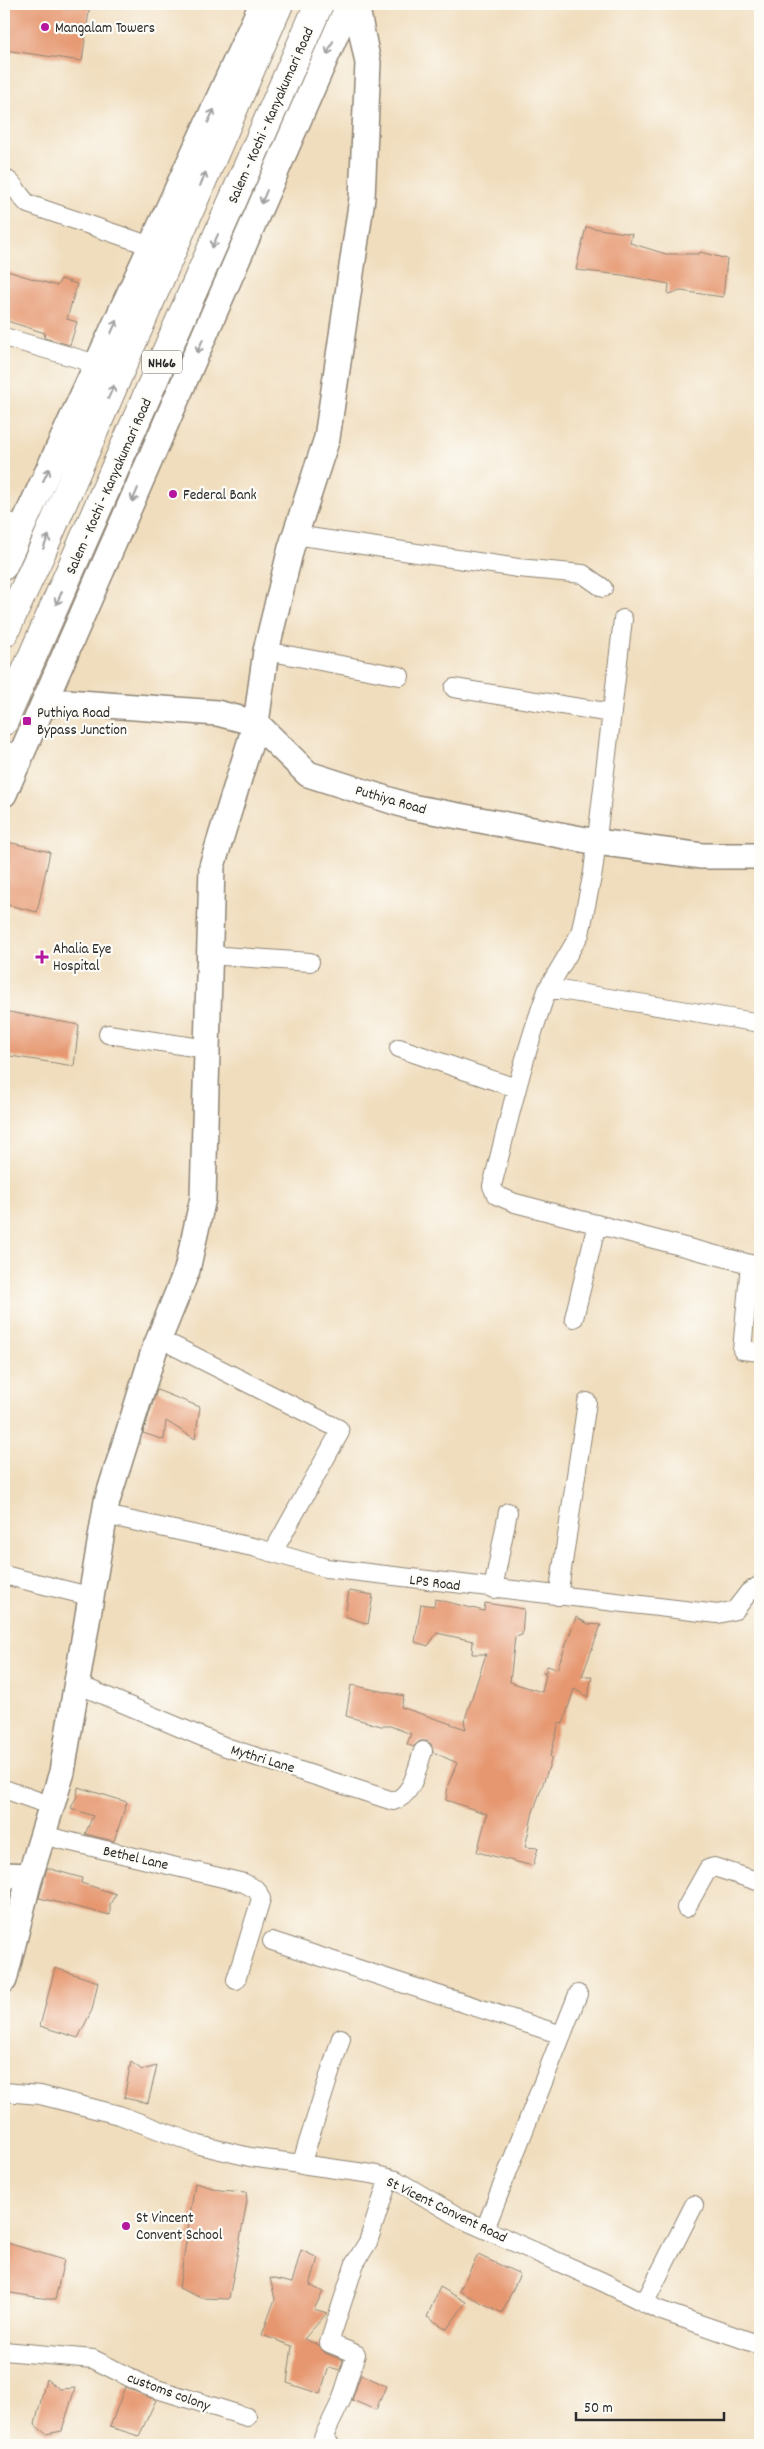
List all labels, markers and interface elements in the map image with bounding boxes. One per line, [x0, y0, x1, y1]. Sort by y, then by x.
place label: Mangalam Towers [55, 18, 155, 40]
marker: Mangalam Towers [39, 21, 51, 33]
street label: Salem - Kochi - Kanyakumari Road [223, 24, 321, 208]
one-way arrow [324, 40, 334, 55]
one-way arrow [206, 109, 216, 124]
one-way arrow [198, 172, 208, 187]
one-way arrow [259, 189, 269, 204]
one-way arrow [210, 233, 220, 248]
one-way arrow [109, 320, 119, 335]
one-way arrow [194, 338, 204, 353]
road number: NH66 [142, 351, 182, 374]
one-way arrow [106, 385, 116, 400]
street label: Salem - Kochi - Kanyakumari Road [61, 395, 159, 579]
one-way arrow [42, 468, 51, 483]
place label: Federal Bank [183, 485, 257, 507]
one-way arrow [129, 487, 139, 502]
marker: Federal Bank [167, 488, 179, 500]
one-way arrow [42, 535, 52, 550]
one-way arrow [53, 590, 63, 605]
place label: Puthiya Road Bypass Junction [37, 703, 127, 742]
marker: Puthiya Road Bypass Junction [21, 715, 33, 727]
street label: Puthiya Road [352, 780, 429, 822]
place label: Ahalia Eye Hospital [53, 939, 112, 978]
marker: Ahalia Eye Hospital [35, 950, 49, 964]
street label: LPS Road [408, 1570, 461, 1598]
street label: Mythri Lane [228, 1740, 297, 1780]
street label: Bethel Lane [101, 1841, 171, 1877]
street label: St Vicent Convent Road [382, 2172, 510, 2250]
place label: St Vincent Convent School [136, 2208, 223, 2247]
marker: St Vincent Convent School [120, 2220, 132, 2232]
street label: customs colony [124, 2368, 214, 2418]
scale bar [576, 2389, 724, 2421]
text: 50 m [584, 2398, 613, 2420]

